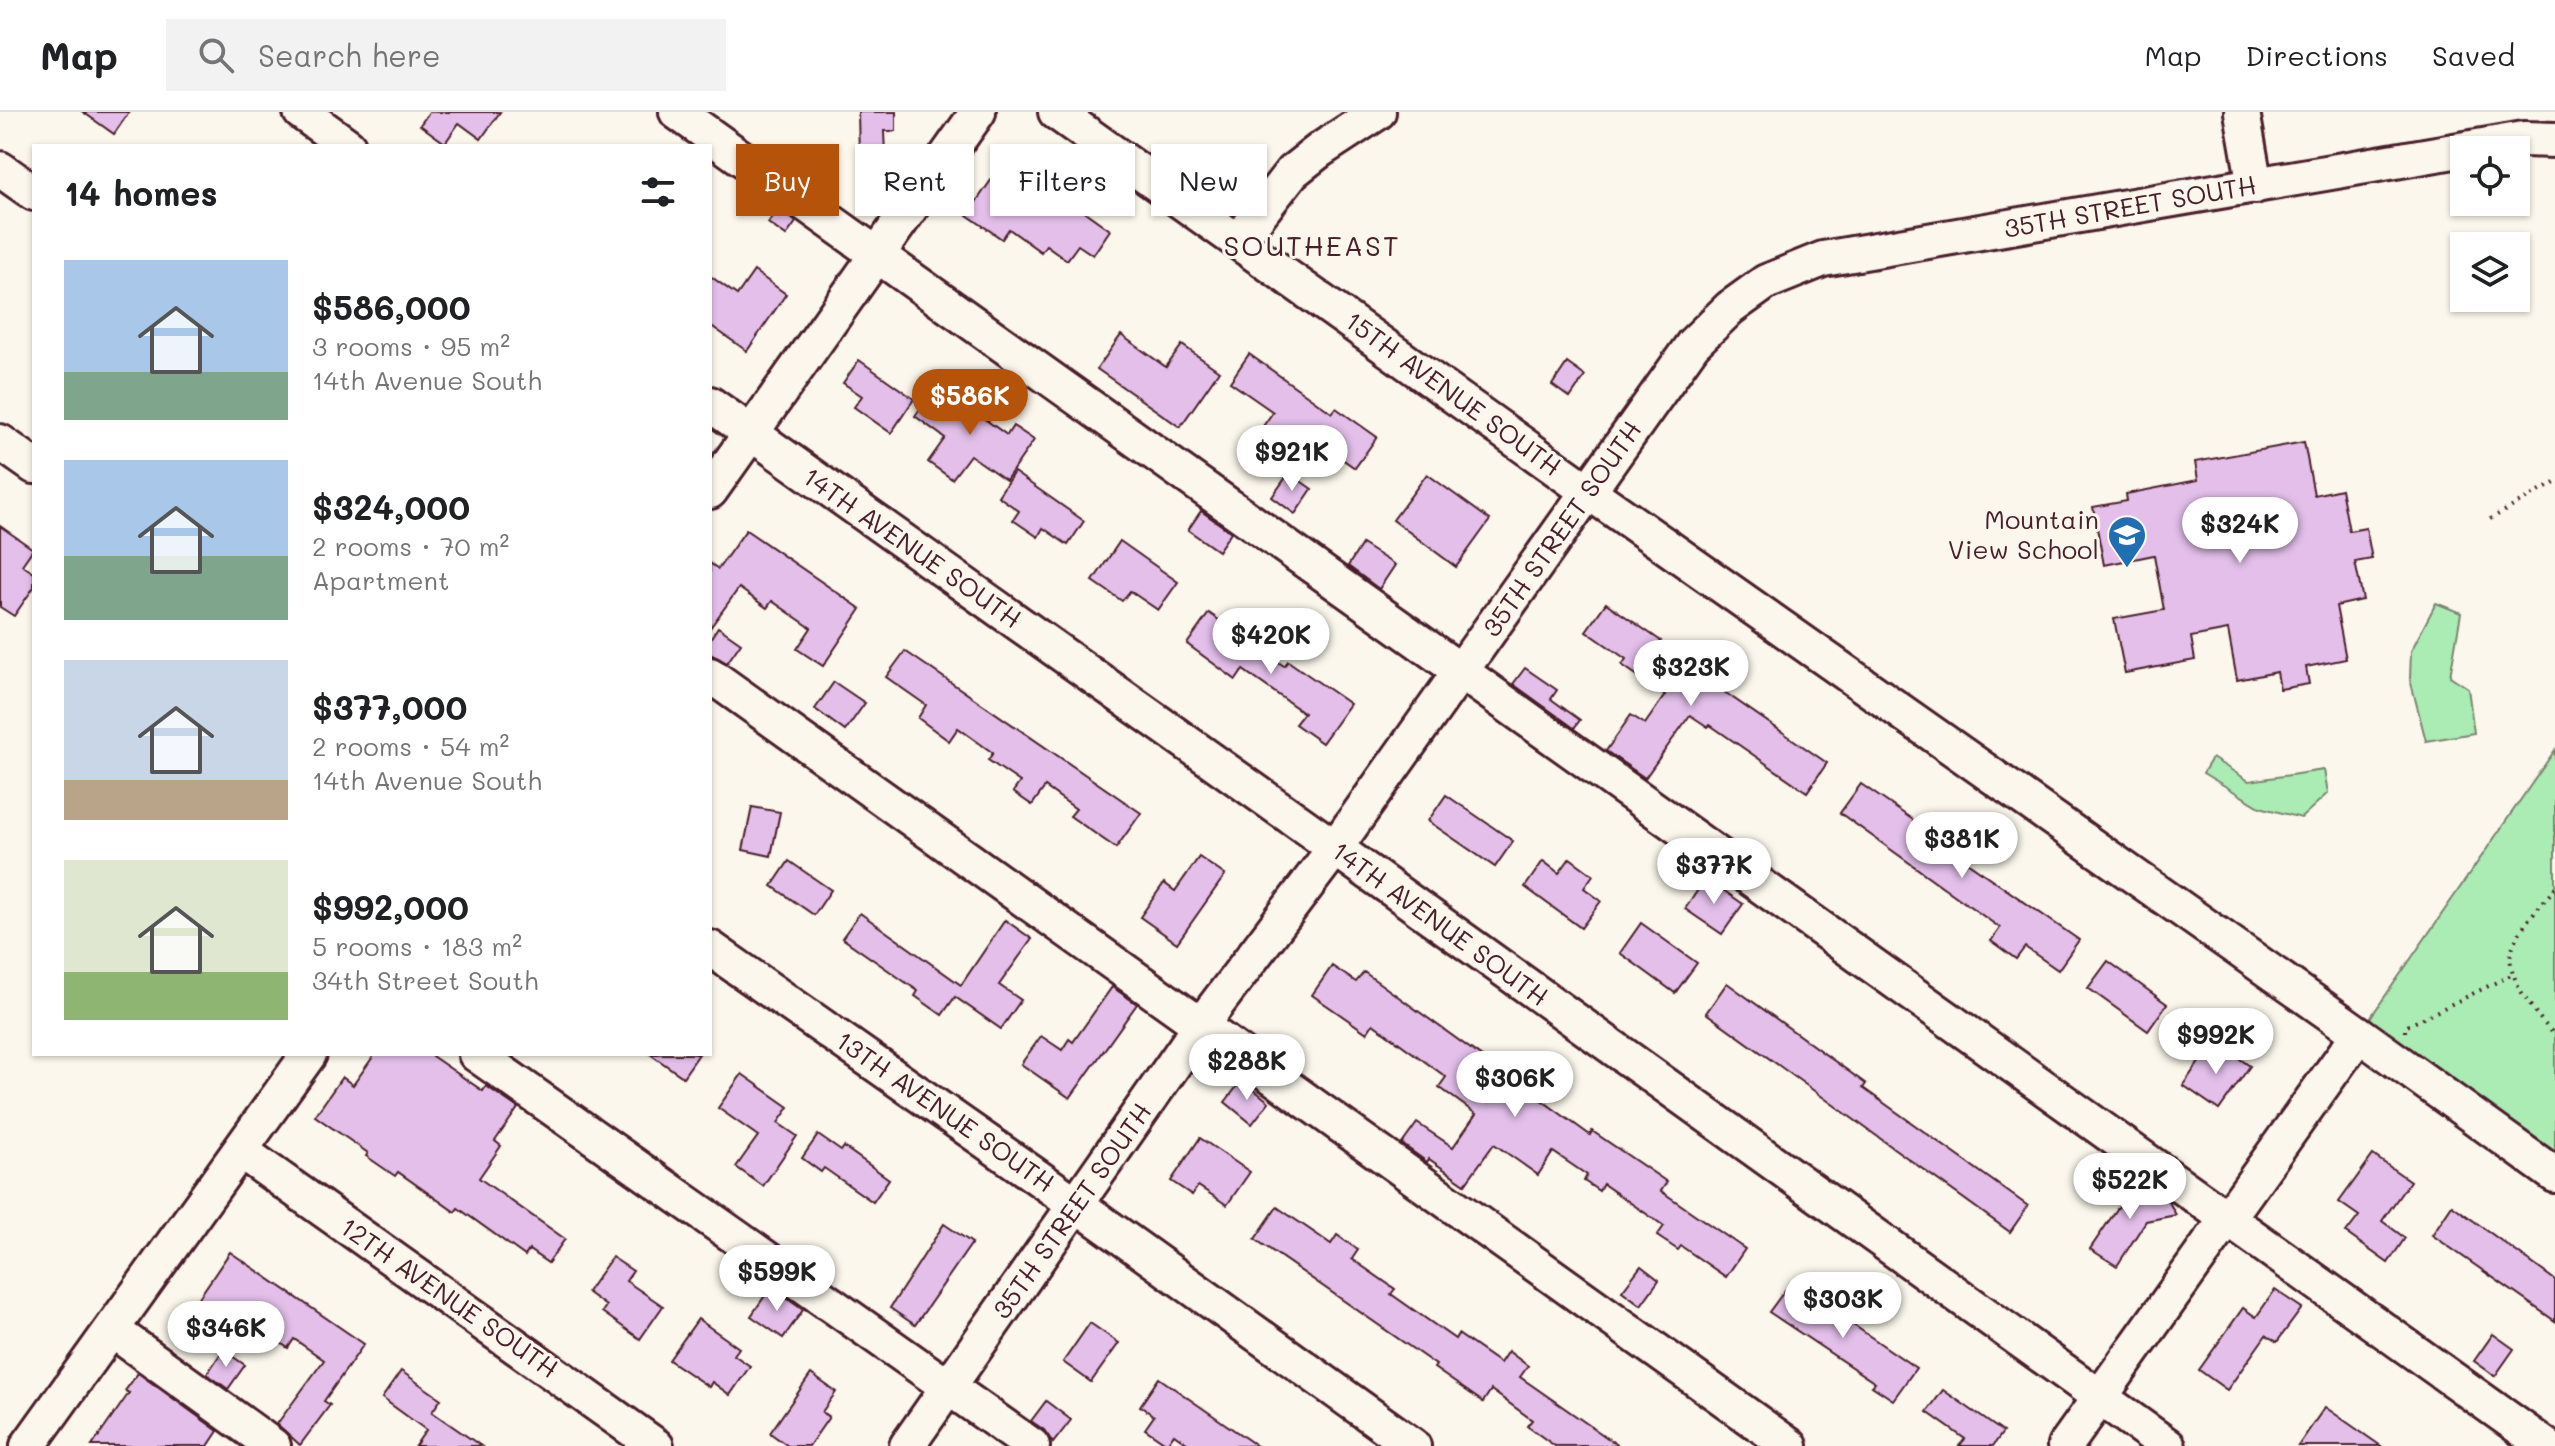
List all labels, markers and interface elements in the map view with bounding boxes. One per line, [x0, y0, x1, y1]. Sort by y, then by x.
search box [166, 19, 726, 91]
text: Map [40, 30, 118, 80]
icon: search [194, 33, 238, 77]
text: Search here [258, 35, 441, 75]
text: Map [2145, 37, 2202, 73]
text: Directions [2246, 37, 2388, 73]
text: Saved [2432, 37, 2515, 73]
map controls [2450, 136, 2530, 312]
button: locate [2450, 136, 2530, 216]
chip: Buy [736, 144, 839, 216]
chip: Rent [855, 144, 974, 216]
chip: Filters [990, 144, 1135, 216]
chip: New [1151, 144, 1267, 216]
street label: 35TH STREET SOUTH [2001, 167, 2259, 245]
text: 14 homes [64, 170, 218, 215]
icon: filters [636, 170, 680, 214]
district label: SOUTHEAST [1224, 227, 1400, 263]
button: layers [2450, 232, 2530, 312]
text: $586,000 [312, 284, 471, 329]
icon: home [128, 292, 224, 388]
street label: 15TH AVENUE SOUTH [1339, 303, 1568, 483]
text: 3 rooms · 95 m² [312, 329, 510, 363]
text: 14th Avenue South [312, 363, 542, 397]
pin: $586K [914, 369, 1026, 437]
text: $586K [930, 378, 1010, 412]
street label: 35TH STREET SOUTH [1474, 414, 1648, 643]
pin: $921K [1236, 425, 1348, 493]
text: $921K [1255, 434, 1329, 468]
street label: 14TH AVENUE SOUTH [797, 459, 1029, 635]
text: $324,000 [312, 484, 470, 529]
icon: home [128, 492, 224, 588]
pin: $324K [2184, 497, 2296, 565]
place label: Mountain View School [1948, 502, 2099, 566]
text: $324K [2200, 506, 2280, 540]
school or university icon: Mountain View School [2106, 514, 2148, 569]
text: 2 rooms · 70 m² [312, 529, 509, 563]
text: Apartment [312, 563, 449, 597]
pin: $420K [1215, 608, 1327, 676]
text: $420K [1231, 617, 1311, 651]
pin: $323K [1635, 640, 1747, 708]
text: $323K [1652, 649, 1730, 683]
text: $377,000 [312, 684, 467, 729]
icon: home [128, 692, 224, 788]
text: 2 rooms · 54 m² [312, 729, 509, 763]
text: 14th Avenue South [312, 763, 542, 797]
pin: $381K [1906, 812, 2018, 880]
text: $381K [1924, 821, 2000, 855]
street label: 14TH AVENUE SOUTH [1326, 833, 1555, 1013]
pin: $377K [1658, 838, 1770, 906]
text: $377K [1675, 847, 1753, 881]
text: $992,000 [312, 884, 469, 929]
icon: home [128, 892, 224, 988]
text: 5 rooms · 183 m² [312, 929, 522, 963]
text: 34th Street South [312, 963, 538, 997]
pin: $992K [2160, 1008, 2272, 1076]
text: $992K [2177, 1017, 2255, 1051]
street label: 13TH AVENUE SOUTH [830, 1023, 1062, 1199]
pin: $288K [1191, 1034, 1303, 1102]
text: $288K [1207, 1043, 1287, 1077]
pin: $306K [1459, 1051, 1571, 1119]
text: $306K [1474, 1060, 1556, 1094]
street label: 35TH STREET SOUTH [984, 1096, 1158, 1325]
pin: $522K [2074, 1153, 2186, 1221]
text: $522K [2091, 1162, 2169, 1196]
street label: 12TH AVENUE SOUTH [334, 1209, 565, 1385]
pin: $599K [721, 1245, 833, 1313]
text: $599K [737, 1254, 817, 1288]
pin: $303K [1787, 1272, 1899, 1340]
text: $303K [1802, 1281, 1884, 1315]
pin: $346K [170, 1301, 282, 1369]
text: $346K [186, 1310, 267, 1344]

